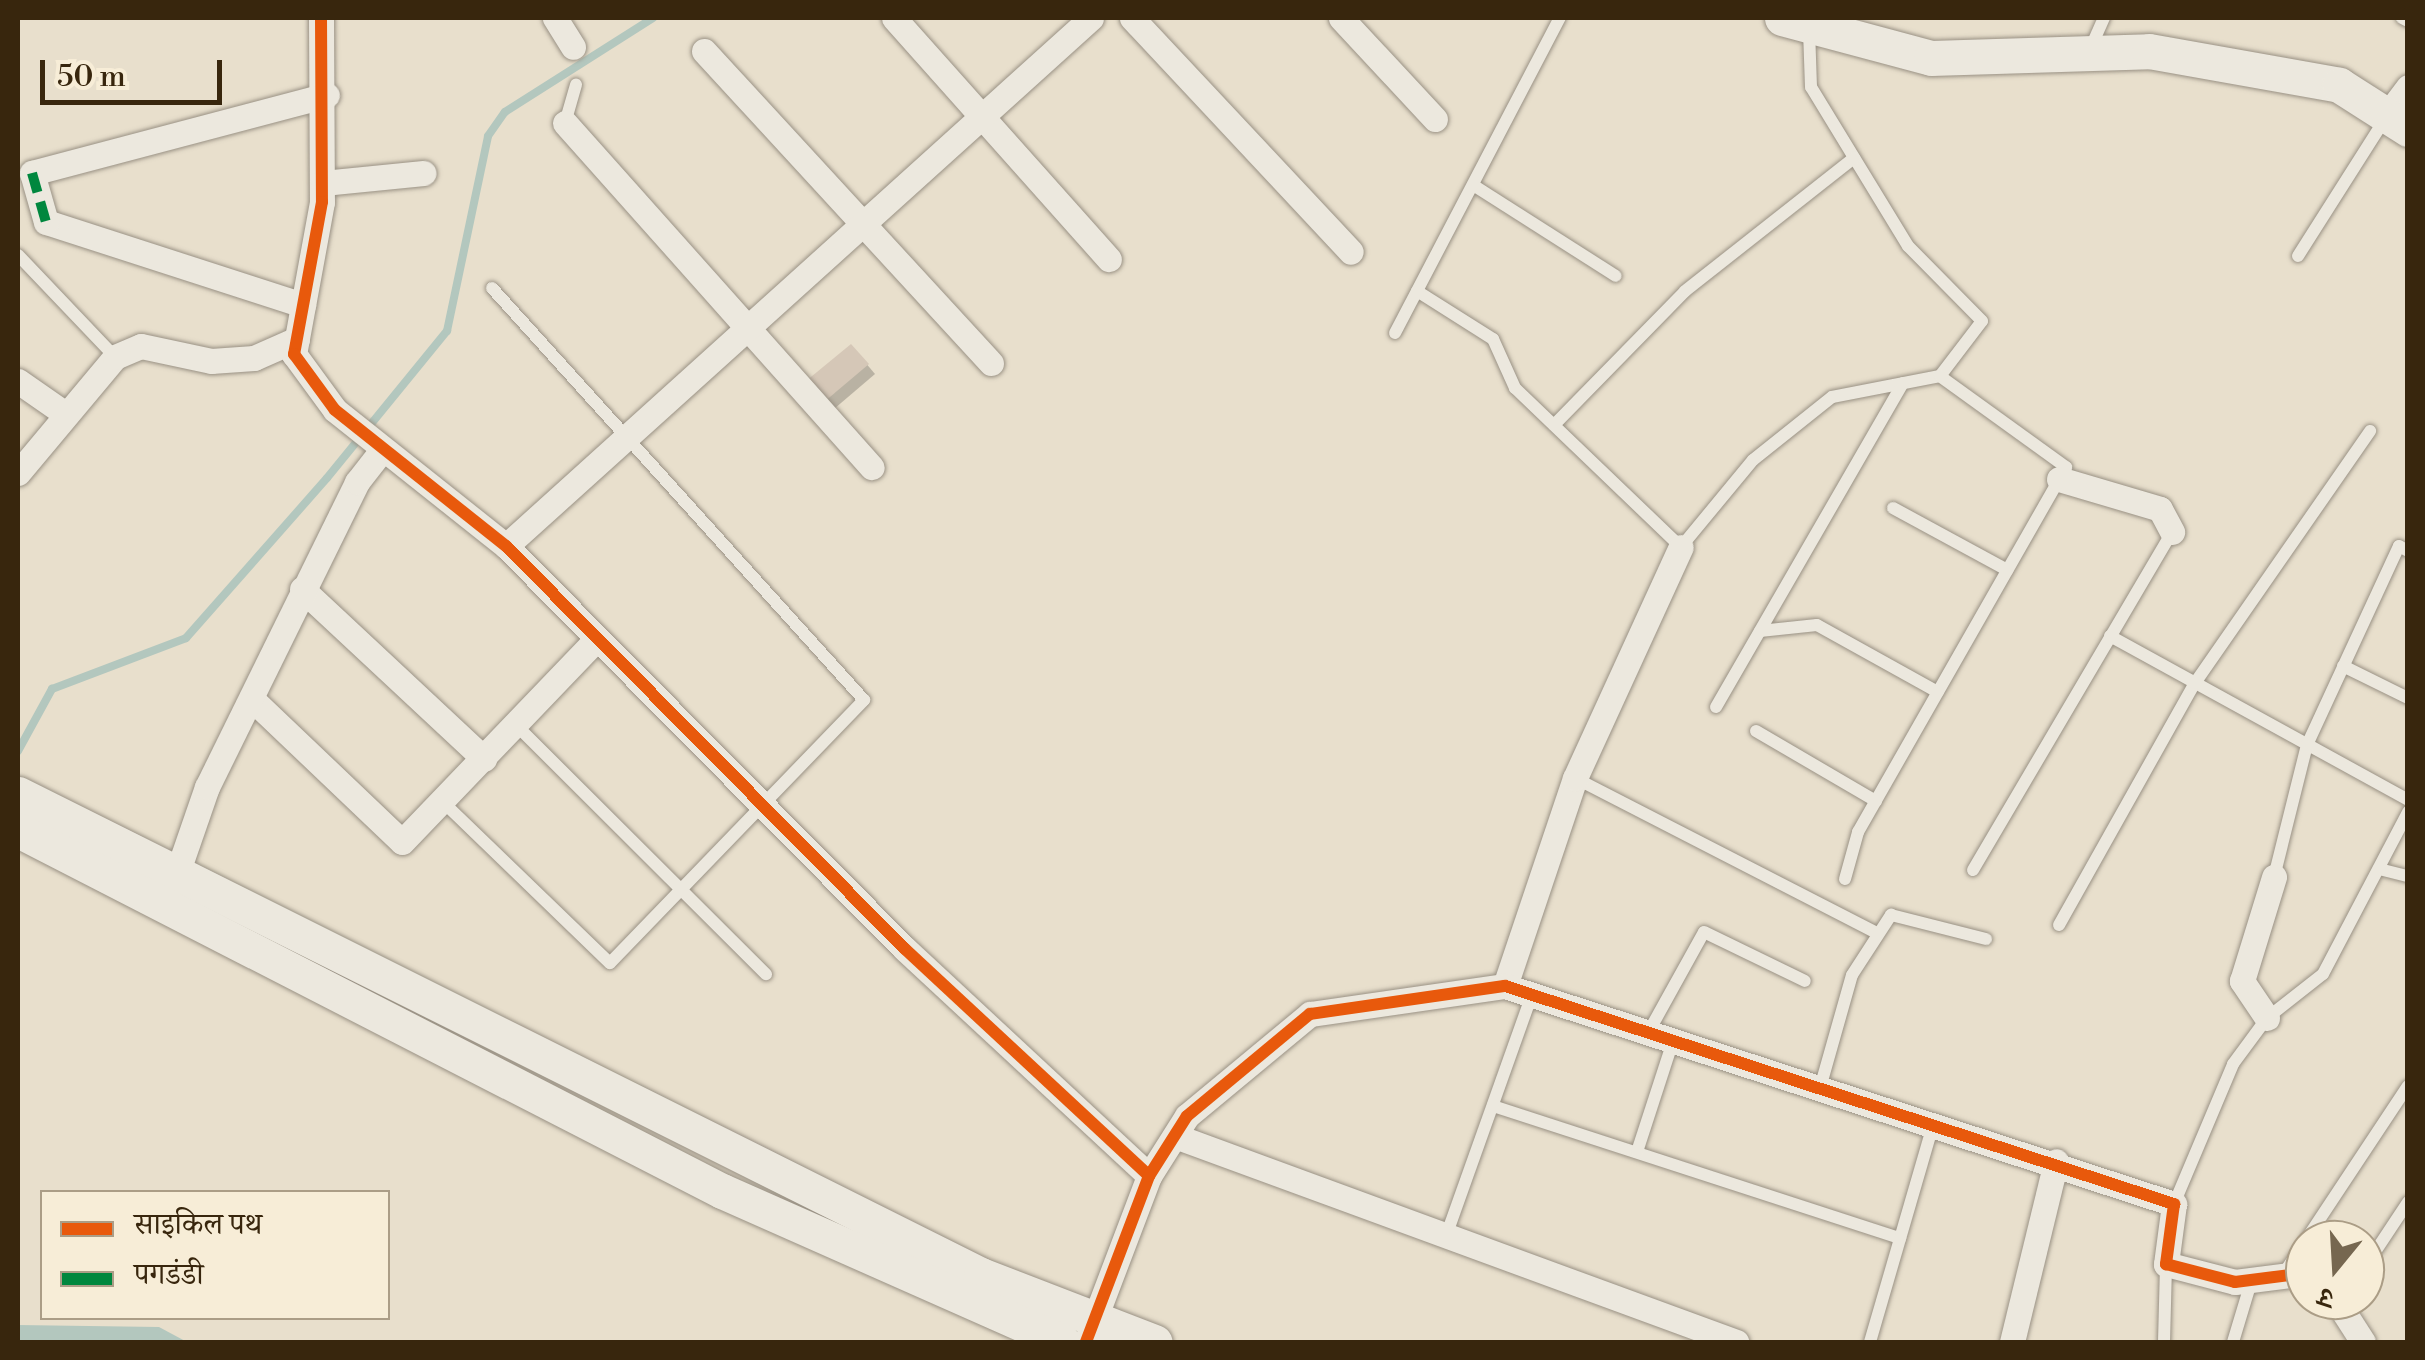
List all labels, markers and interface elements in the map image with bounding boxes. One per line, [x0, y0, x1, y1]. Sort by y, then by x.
scale bar [45, 40, 228, 102]
text: 50 m [57, 58, 126, 96]
legend [40, 1190, 390, 1320]
text: साइकिल पथ [134, 1206, 262, 1244]
north arrow [2285, 1220, 2385, 1320]
text: पगडंडी [134, 1256, 204, 1294]
text: उ [2314, 1278, 2338, 1316]

